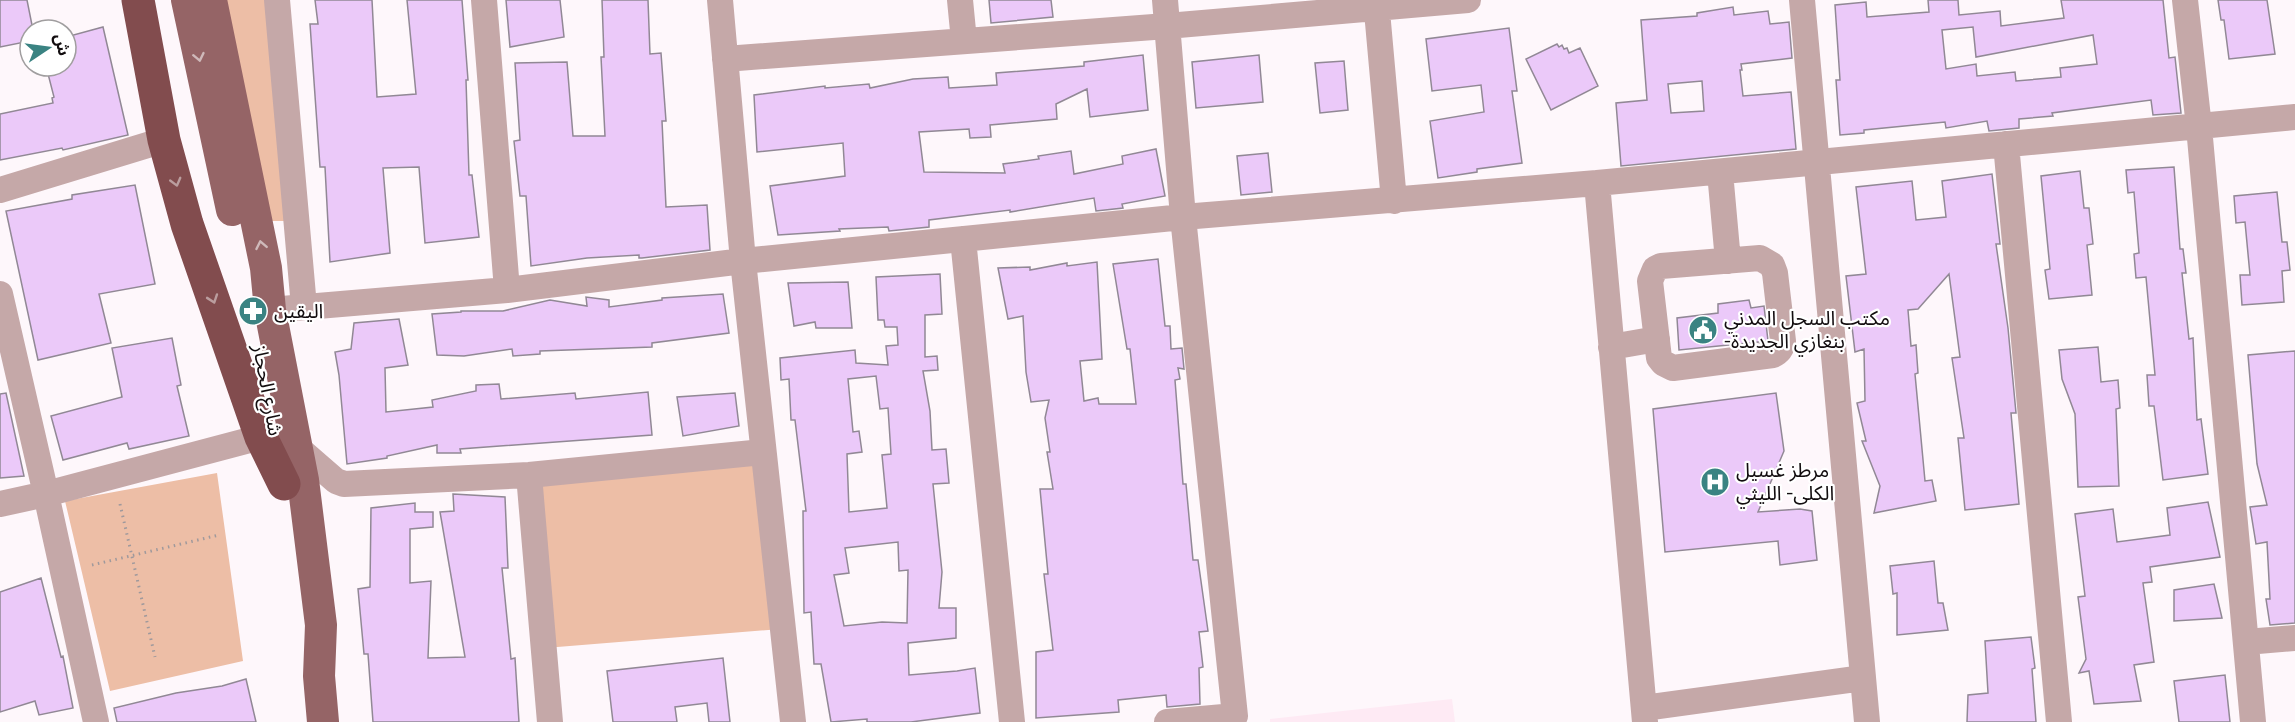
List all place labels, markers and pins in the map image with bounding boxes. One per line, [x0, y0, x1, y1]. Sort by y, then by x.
pharmacy icon: اليقين [237, 295, 269, 327]
place label: اليقين [274, 300, 323, 323]
place label: مكتب السجل المدني -بنغازي الجديدة [1724, 307, 1890, 357]
public building icon: مكتب السجل المدني -بنغازي الجديدة [1687, 314, 1719, 346]
place label: مرطز غسيل الكلى- الليثي [1736, 459, 1834, 509]
hospital icon: مرطز غسيل الكلى- الليثي [1699, 466, 1731, 498]

